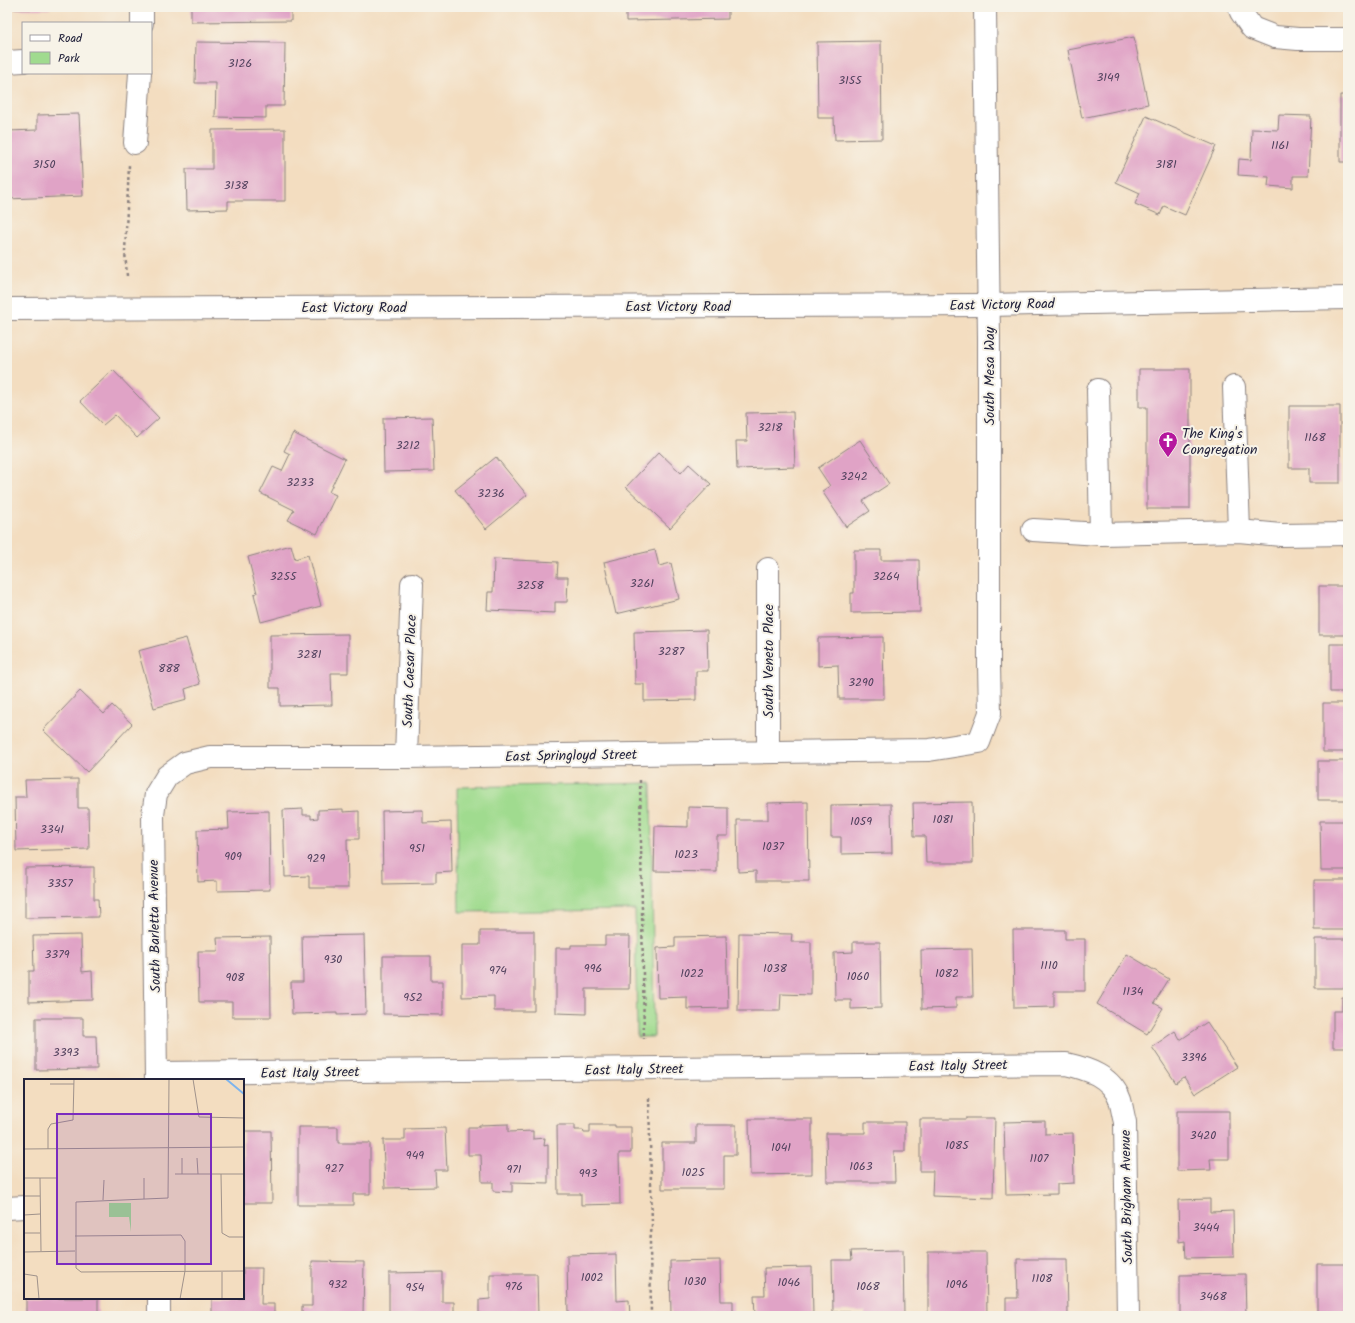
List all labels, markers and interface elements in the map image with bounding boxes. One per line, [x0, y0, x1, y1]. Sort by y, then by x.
legend [22, 22, 152, 74]
text: Road [58, 29, 83, 48]
text: Park [58, 49, 80, 68]
house number: 3126 [228, 54, 252, 73]
house number: 3149 [1096, 68, 1120, 87]
house number: 3155 [838, 71, 863, 90]
house number: 1161 [1271, 136, 1289, 155]
house number: 3150 [32, 155, 56, 174]
house number: 3181 [1155, 155, 1177, 174]
house number: 3138 [224, 176, 249, 195]
street label: East Victory Road [949, 293, 1056, 317]
street label: East Victory Road [625, 296, 732, 318]
street label: East Victory Road [301, 297, 408, 319]
street label: South Mesa Way [979, 326, 1001, 425]
house number: 3218 [758, 418, 783, 437]
place label: The King's Congregation [1182, 423, 1258, 461]
house number: 1168 [1304, 428, 1326, 447]
church icon: The King's Congregation [1157, 430, 1179, 458]
house number: 3212 [396, 436, 420, 455]
house number: 3242 [840, 467, 868, 486]
house number: 3233 [286, 473, 314, 492]
house number: 3236 [477, 484, 505, 503]
house number: 3255 [270, 567, 298, 586]
house number: 3264 [872, 567, 900, 586]
house number: 3261 [630, 574, 654, 593]
house number: 3258 [516, 576, 545, 595]
street label: South Veneto Place [758, 603, 780, 718]
street label: South Caesar Place [397, 613, 423, 728]
house number: 3287 [658, 642, 685, 661]
house number: 3281 [297, 645, 322, 664]
house number: 888 [158, 659, 181, 678]
house number: 3290 [848, 673, 874, 692]
street label: East Springloyd Street [505, 744, 638, 768]
house number: 1081 [933, 810, 954, 829]
house number: 1059 [850, 812, 872, 831]
house number: 3341 [40, 820, 64, 839]
house number: 1037 [762, 837, 785, 856]
house number: 951 [409, 839, 425, 858]
house number: 1023 [674, 845, 698, 864]
house number: 909 [224, 847, 242, 866]
house number: 929 [307, 849, 325, 868]
street label: South Barletta Avenue [143, 859, 167, 993]
house number: 3357 [47, 874, 73, 893]
house number: 3379 [44, 945, 70, 964]
house number: 930 [324, 950, 342, 969]
house number: 1110 [1040, 956, 1058, 975]
house number: 996 [584, 959, 602, 978]
house number: 1038 [763, 959, 788, 978]
house number: 974 [489, 961, 507, 980]
house number: 1022 [680, 964, 704, 983]
house number: 1082 [935, 964, 959, 983]
house number: 1060 [847, 967, 869, 986]
house number: 908 [225, 968, 245, 987]
house number: 1134 [1122, 982, 1144, 1001]
house number: 952 [403, 988, 423, 1007]
house number: 3393 [53, 1043, 79, 1062]
house number: 3396 [1181, 1048, 1207, 1067]
street label: East Italy Street [908, 1054, 1008, 1078]
street label: East Italy Street [584, 1058, 684, 1082]
street label: East Italy Street [260, 1061, 360, 1085]
inset map [24, 1079, 244, 1299]
house number: 3420 [1190, 1126, 1216, 1145]
street label: South Brigham Avenue [1115, 1129, 1139, 1264]
house number: 1085 [945, 1136, 970, 1155]
house number: 1041 [771, 1138, 791, 1157]
house number: 949 [406, 1146, 424, 1165]
house number: 1107 [1029, 1149, 1049, 1168]
house number: 1063 [849, 1157, 873, 1176]
house number: 927 [325, 1159, 344, 1178]
house number: 971 [506, 1160, 522, 1179]
house number: 1025 [681, 1163, 706, 1182]
house number: 993 [579, 1164, 597, 1183]
house number: 3444 [1193, 1218, 1220, 1237]
house number: 1002 [581, 1268, 603, 1287]
house number: 1108 [1032, 1269, 1053, 1288]
house number: 1030 [684, 1272, 706, 1291]
house number: 1046 [777, 1273, 801, 1292]
house number: 932 [328, 1275, 348, 1294]
house number: 1096 [946, 1275, 968, 1294]
house number: 976 [505, 1277, 523, 1296]
house number: 1068 [856, 1277, 881, 1296]
house number: 954 [406, 1278, 425, 1297]
house number: 3468 [1199, 1287, 1227, 1306]

